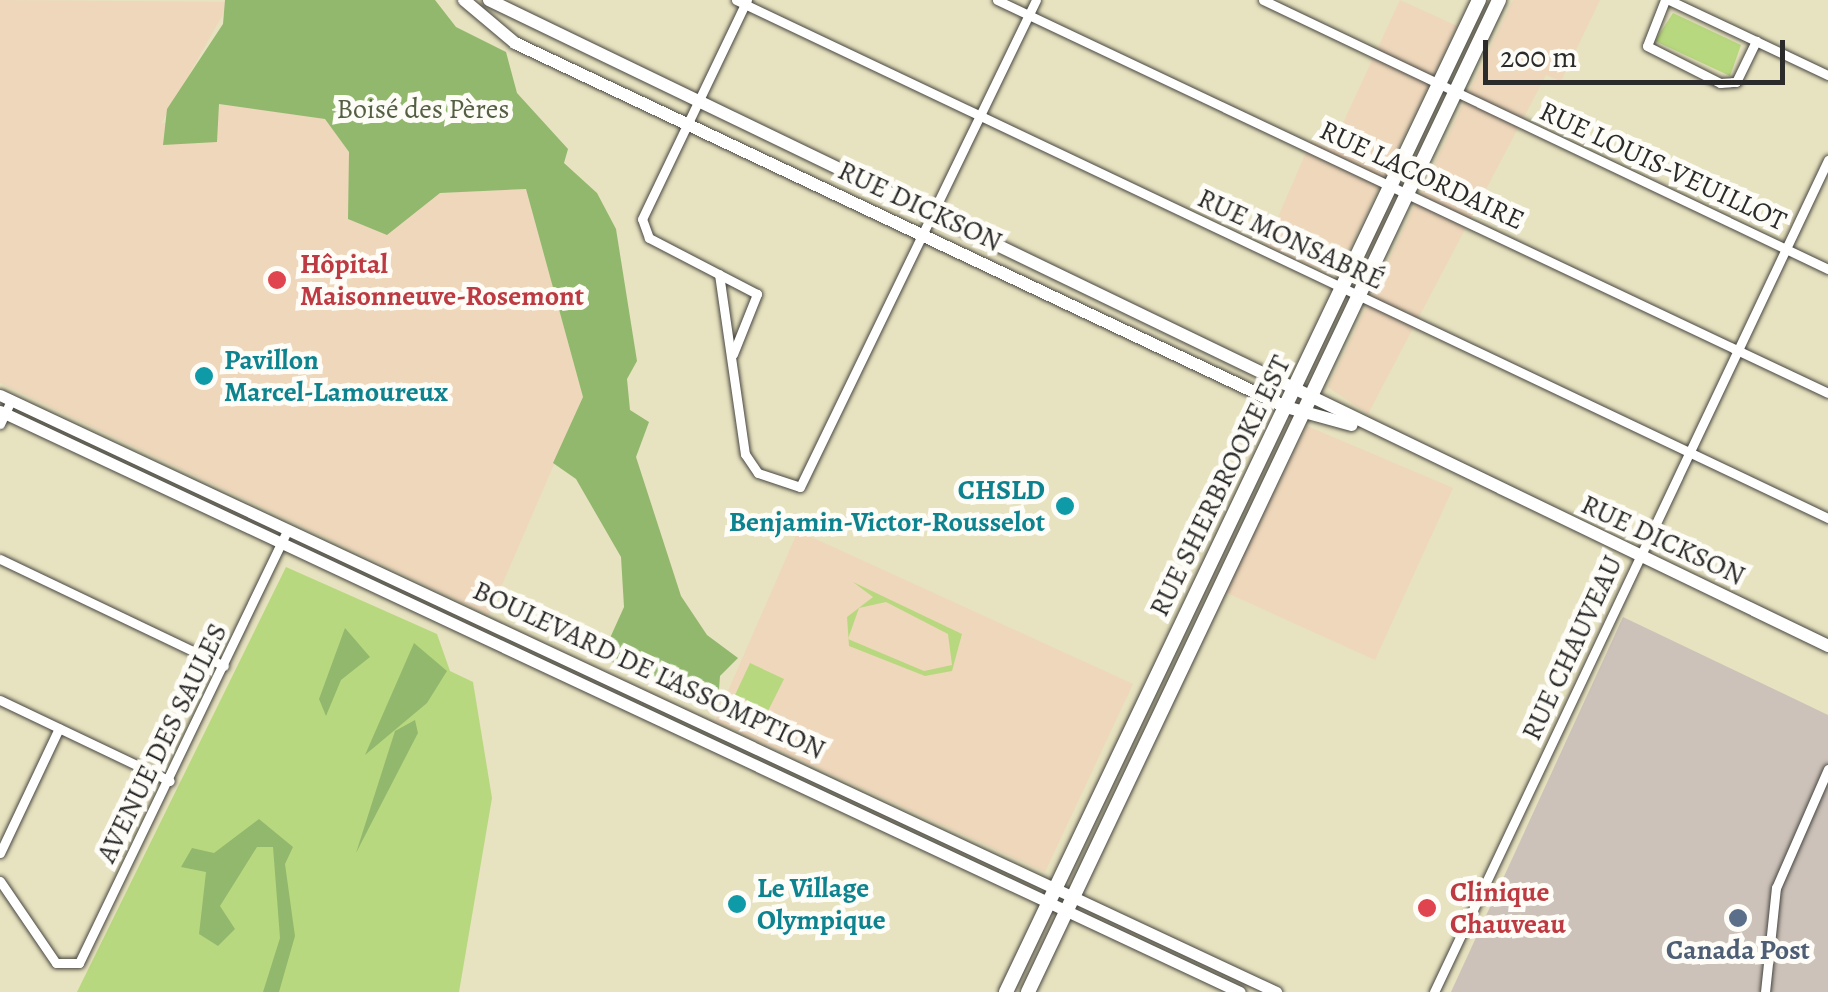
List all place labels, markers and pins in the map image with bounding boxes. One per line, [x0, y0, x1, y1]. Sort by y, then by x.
place label: Hôpital Maisonneuve-Rosemont [300, 247, 584, 313]
marker: Hôpital Maisonneuve-Rosemont [264, 267, 290, 293]
place label: Pavillon Marcel-Lamoureux [224, 343, 448, 409]
marker: Pavillon Marcel-Lamoureux [193, 365, 215, 387]
place label: CHSLD Benjamin-Victor-Rousselot [729, 473, 1045, 539]
marker: CHSLD Benjamin-Victor-Rousselot [1054, 495, 1076, 517]
place label: Le Village Olympique [757, 871, 886, 937]
place label: Clinique Chauveau [1450, 875, 1566, 941]
marker: Le Village Olympique [726, 893, 748, 915]
marker: Clinique Chauveau [1414, 895, 1440, 921]
marker: Canada Post [1727, 907, 1749, 929]
place label: Canada Post [1666, 933, 1810, 967]

